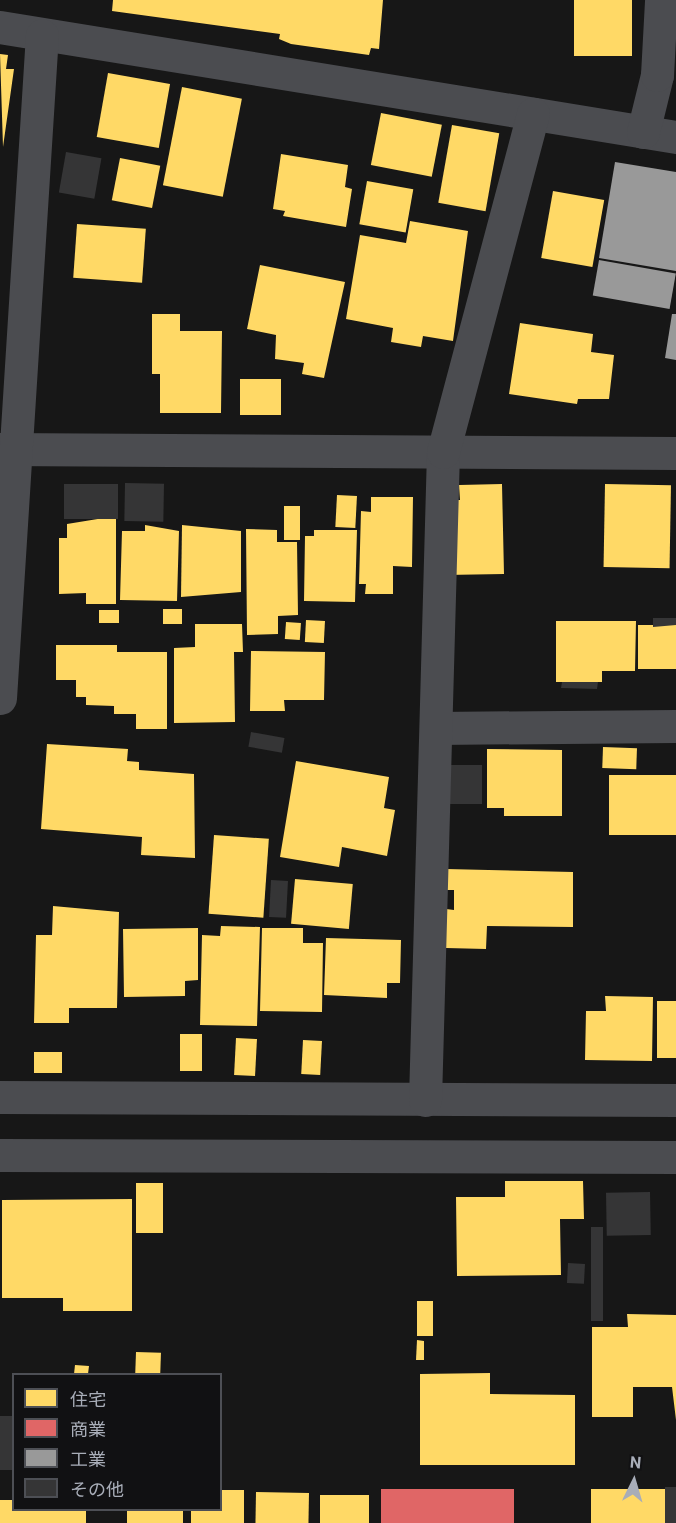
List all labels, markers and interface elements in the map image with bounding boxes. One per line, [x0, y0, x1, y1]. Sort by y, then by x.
legend [12, 1373, 222, 1511]
text: 住宅 [70, 1389, 106, 1410]
text: 商業 [70, 1419, 106, 1440]
text: 工業 [70, 1449, 106, 1470]
north arrow [604, 1451, 664, 1511]
text: N [629, 1453, 642, 1473]
text: その他 [70, 1479, 124, 1500]

